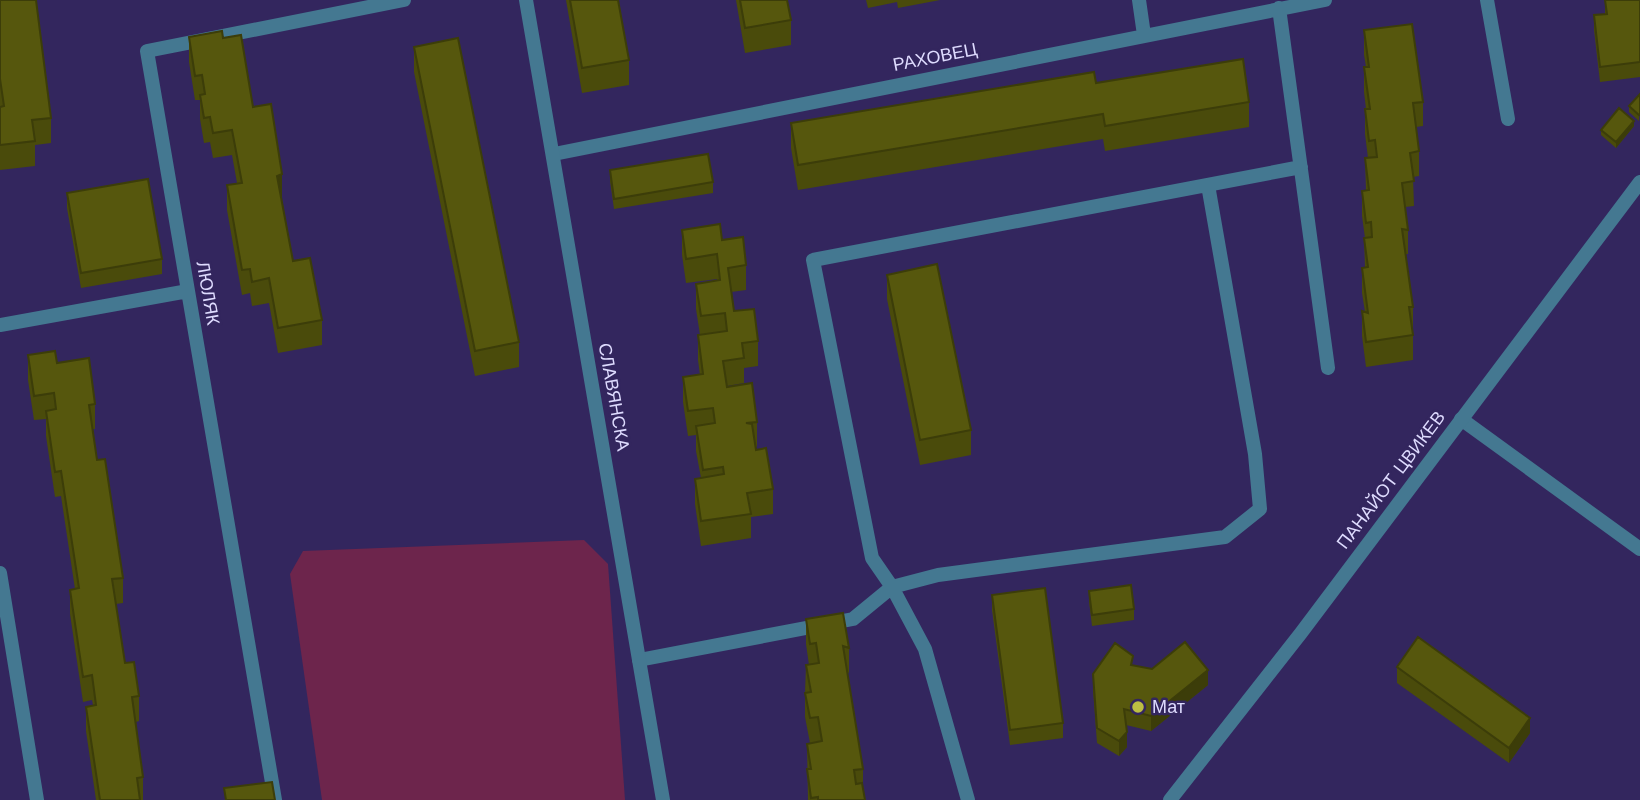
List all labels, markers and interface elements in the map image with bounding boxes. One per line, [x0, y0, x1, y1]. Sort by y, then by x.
street label: РАХОВЕЦ [891, 38, 979, 75]
street label: ЛЮЛЯК [193, 259, 225, 327]
street label: СЛАВЯНСКА [595, 341, 634, 452]
street label: ПАНАЙОТ ЦВИКЕВ [1332, 407, 1449, 553]
place label: Мат [1152, 696, 1185, 717]
marker: Мат [1130, 699, 1146, 715]

